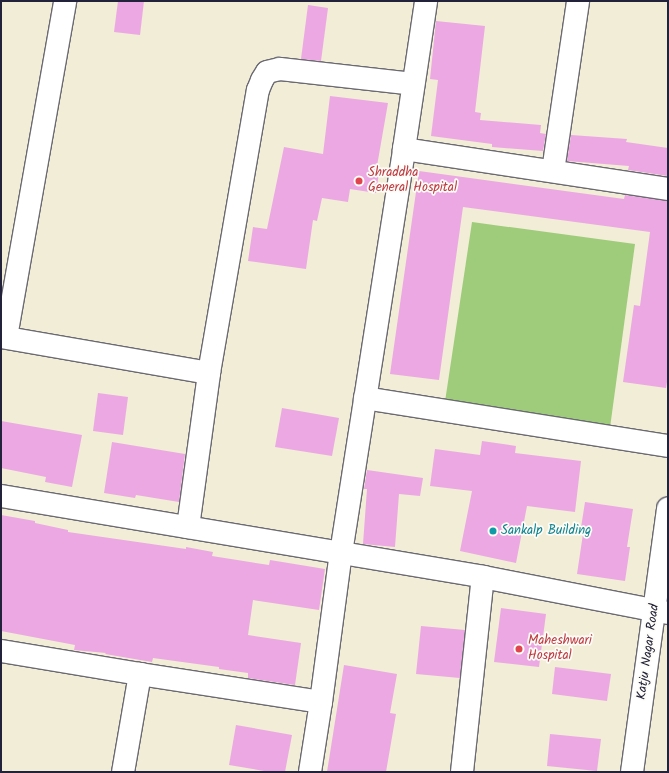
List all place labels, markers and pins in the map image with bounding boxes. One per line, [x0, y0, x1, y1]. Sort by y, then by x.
place label: Shraddha General Hospital [368, 166, 457, 197]
marker: Shraddha General Hospital [353, 175, 365, 187]
place label: Sankalp Building [501, 523, 591, 539]
marker: Sankalp Building [488, 526, 498, 536]
place label: Maheshwari Hospital [528, 634, 592, 665]
marker: Maheshwari Hospital [513, 643, 525, 655]

